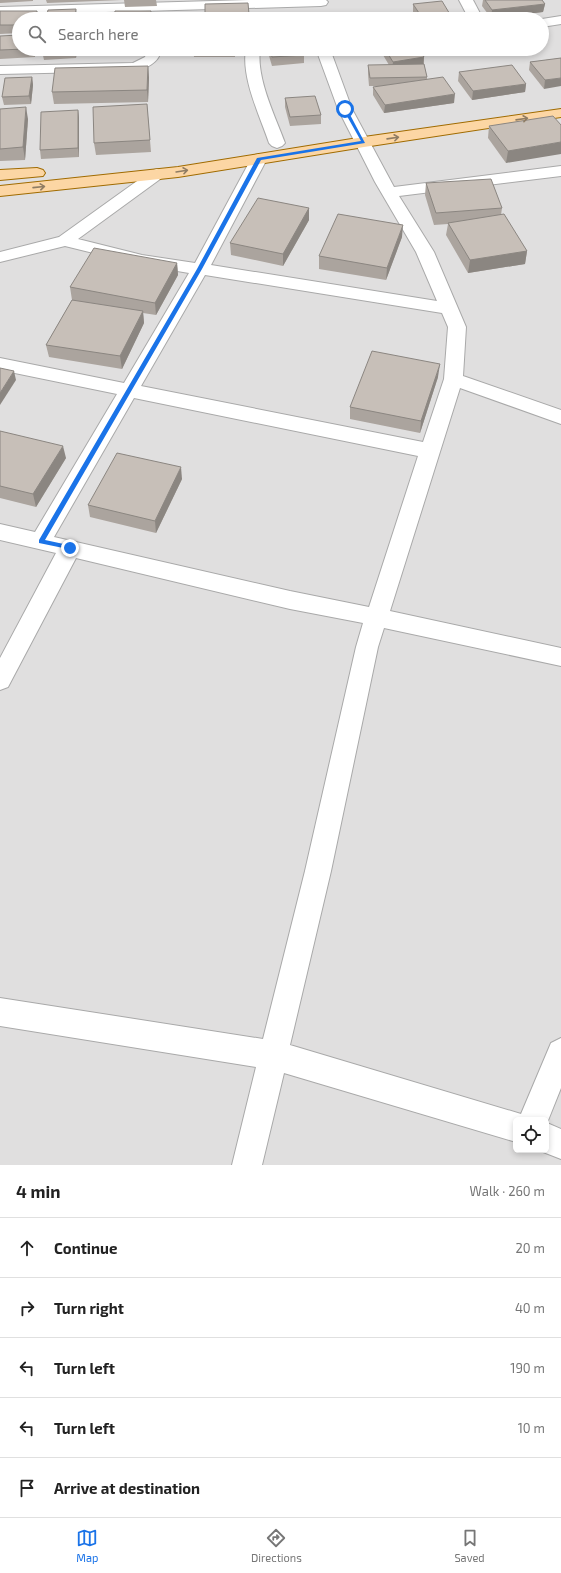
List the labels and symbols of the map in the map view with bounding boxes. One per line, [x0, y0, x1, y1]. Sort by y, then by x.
route start [336, 100, 354, 118]
one-way arrow [515, 115, 528, 123]
one-way arrow [386, 134, 399, 142]
one-way arrow [175, 167, 188, 175]
one-way arrow [32, 183, 45, 191]
route end [61, 539, 79, 557]

